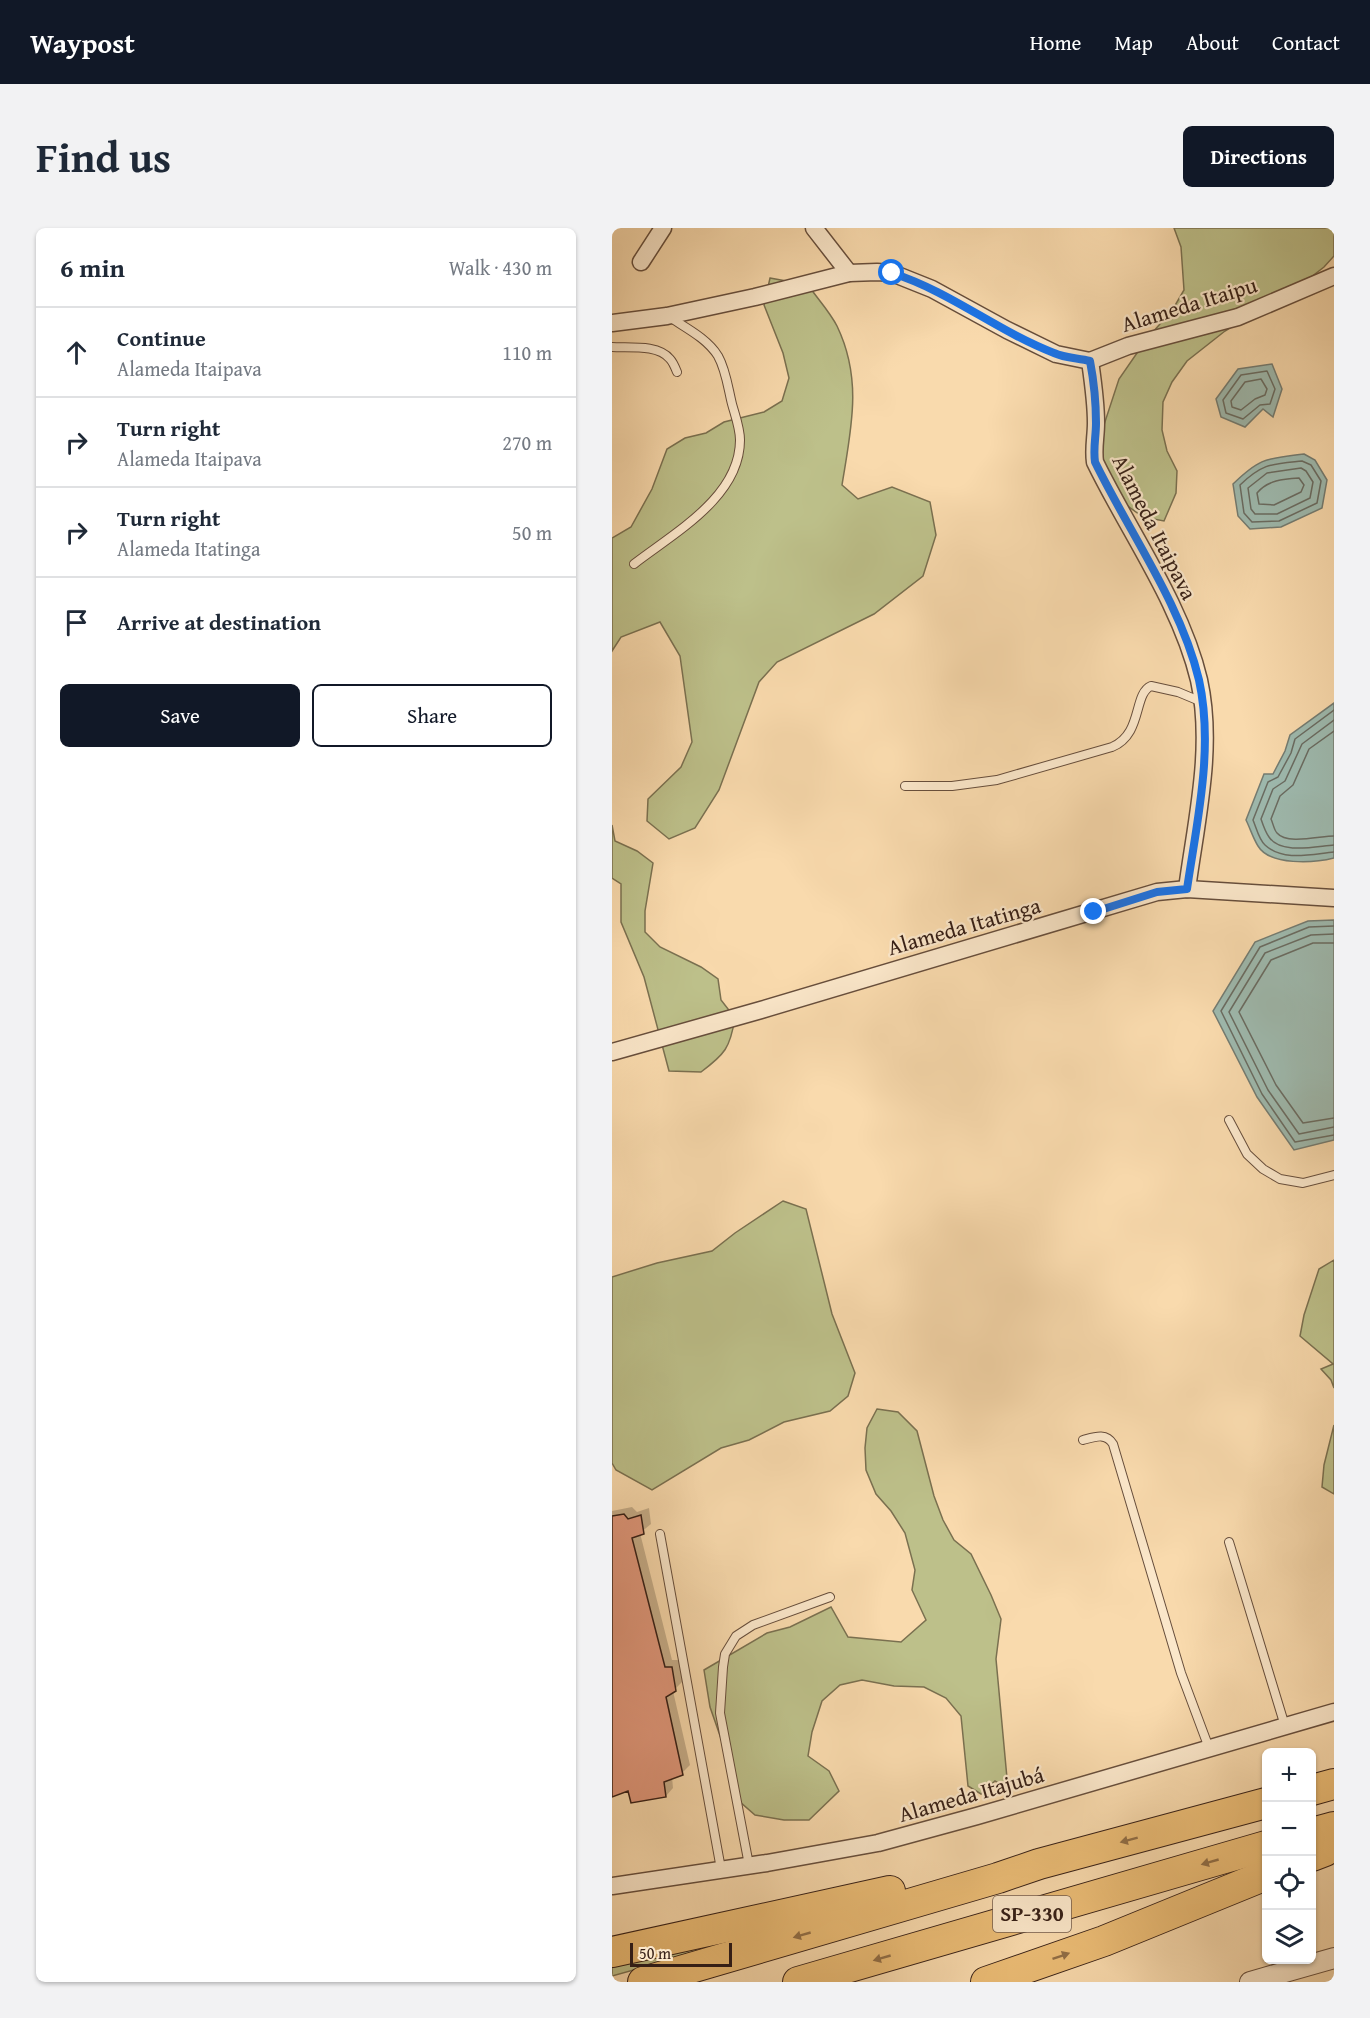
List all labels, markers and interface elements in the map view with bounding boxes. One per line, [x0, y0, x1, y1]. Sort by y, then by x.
text: Waypost [30, 22, 135, 63]
text: Home [1030, 27, 1081, 58]
text: Map [1114, 27, 1153, 58]
text: About [1186, 27, 1239, 58]
text: Contact [1272, 27, 1340, 58]
text: Find us [36, 126, 171, 187]
button: Directions [1183, 126, 1334, 187]
text: 6 min [60, 248, 125, 287]
text: Walk · 430 m [449, 253, 552, 282]
route start [878, 259, 904, 285]
street label: Alameda Itaipu [1117, 268, 1261, 340]
text: Continue [117, 322, 206, 354]
icon: ahead [60, 336, 93, 369]
text: 110 m [502, 338, 552, 367]
text: Alameda Itaipava [117, 354, 262, 383]
text: Turn right [117, 412, 220, 444]
icon: right [60, 426, 93, 459]
text: 270 m [502, 428, 552, 457]
text: Alameda Itaipava [117, 444, 262, 473]
street label: Alameda Itaipava [1105, 449, 1206, 606]
text: Turn right [117, 502, 220, 534]
icon: right [60, 516, 93, 549]
text: 50 m [512, 518, 552, 547]
text: Alameda Itatinga [117, 534, 260, 563]
icon: arrive [60, 606, 93, 639]
text: Arrive at destination [117, 606, 321, 638]
button: Save [60, 684, 300, 747]
button: Share [312, 684, 552, 747]
street label: Alameda Itatinga [884, 889, 1045, 963]
route end [1080, 898, 1106, 924]
map controls [1262, 1748, 1316, 1964]
button: + [1262, 1748, 1316, 1802]
street label: Alameda Itajubá [895, 1758, 1048, 1830]
button: − [1262, 1802, 1316, 1856]
one-way arrow [1120, 1835, 1138, 1845]
button: locate [1262, 1856, 1316, 1910]
one-way arrow [1201, 1858, 1219, 1868]
road number: SP-330 [993, 1896, 1071, 1932]
button: layers [1262, 1910, 1316, 1964]
one-way arrow [793, 1931, 812, 1941]
scale bar [630, 1940, 732, 1968]
text: 50 m [639, 1941, 671, 1965]
one-way arrow [1052, 1950, 1070, 1960]
one-way arrow [873, 1954, 891, 1963]

